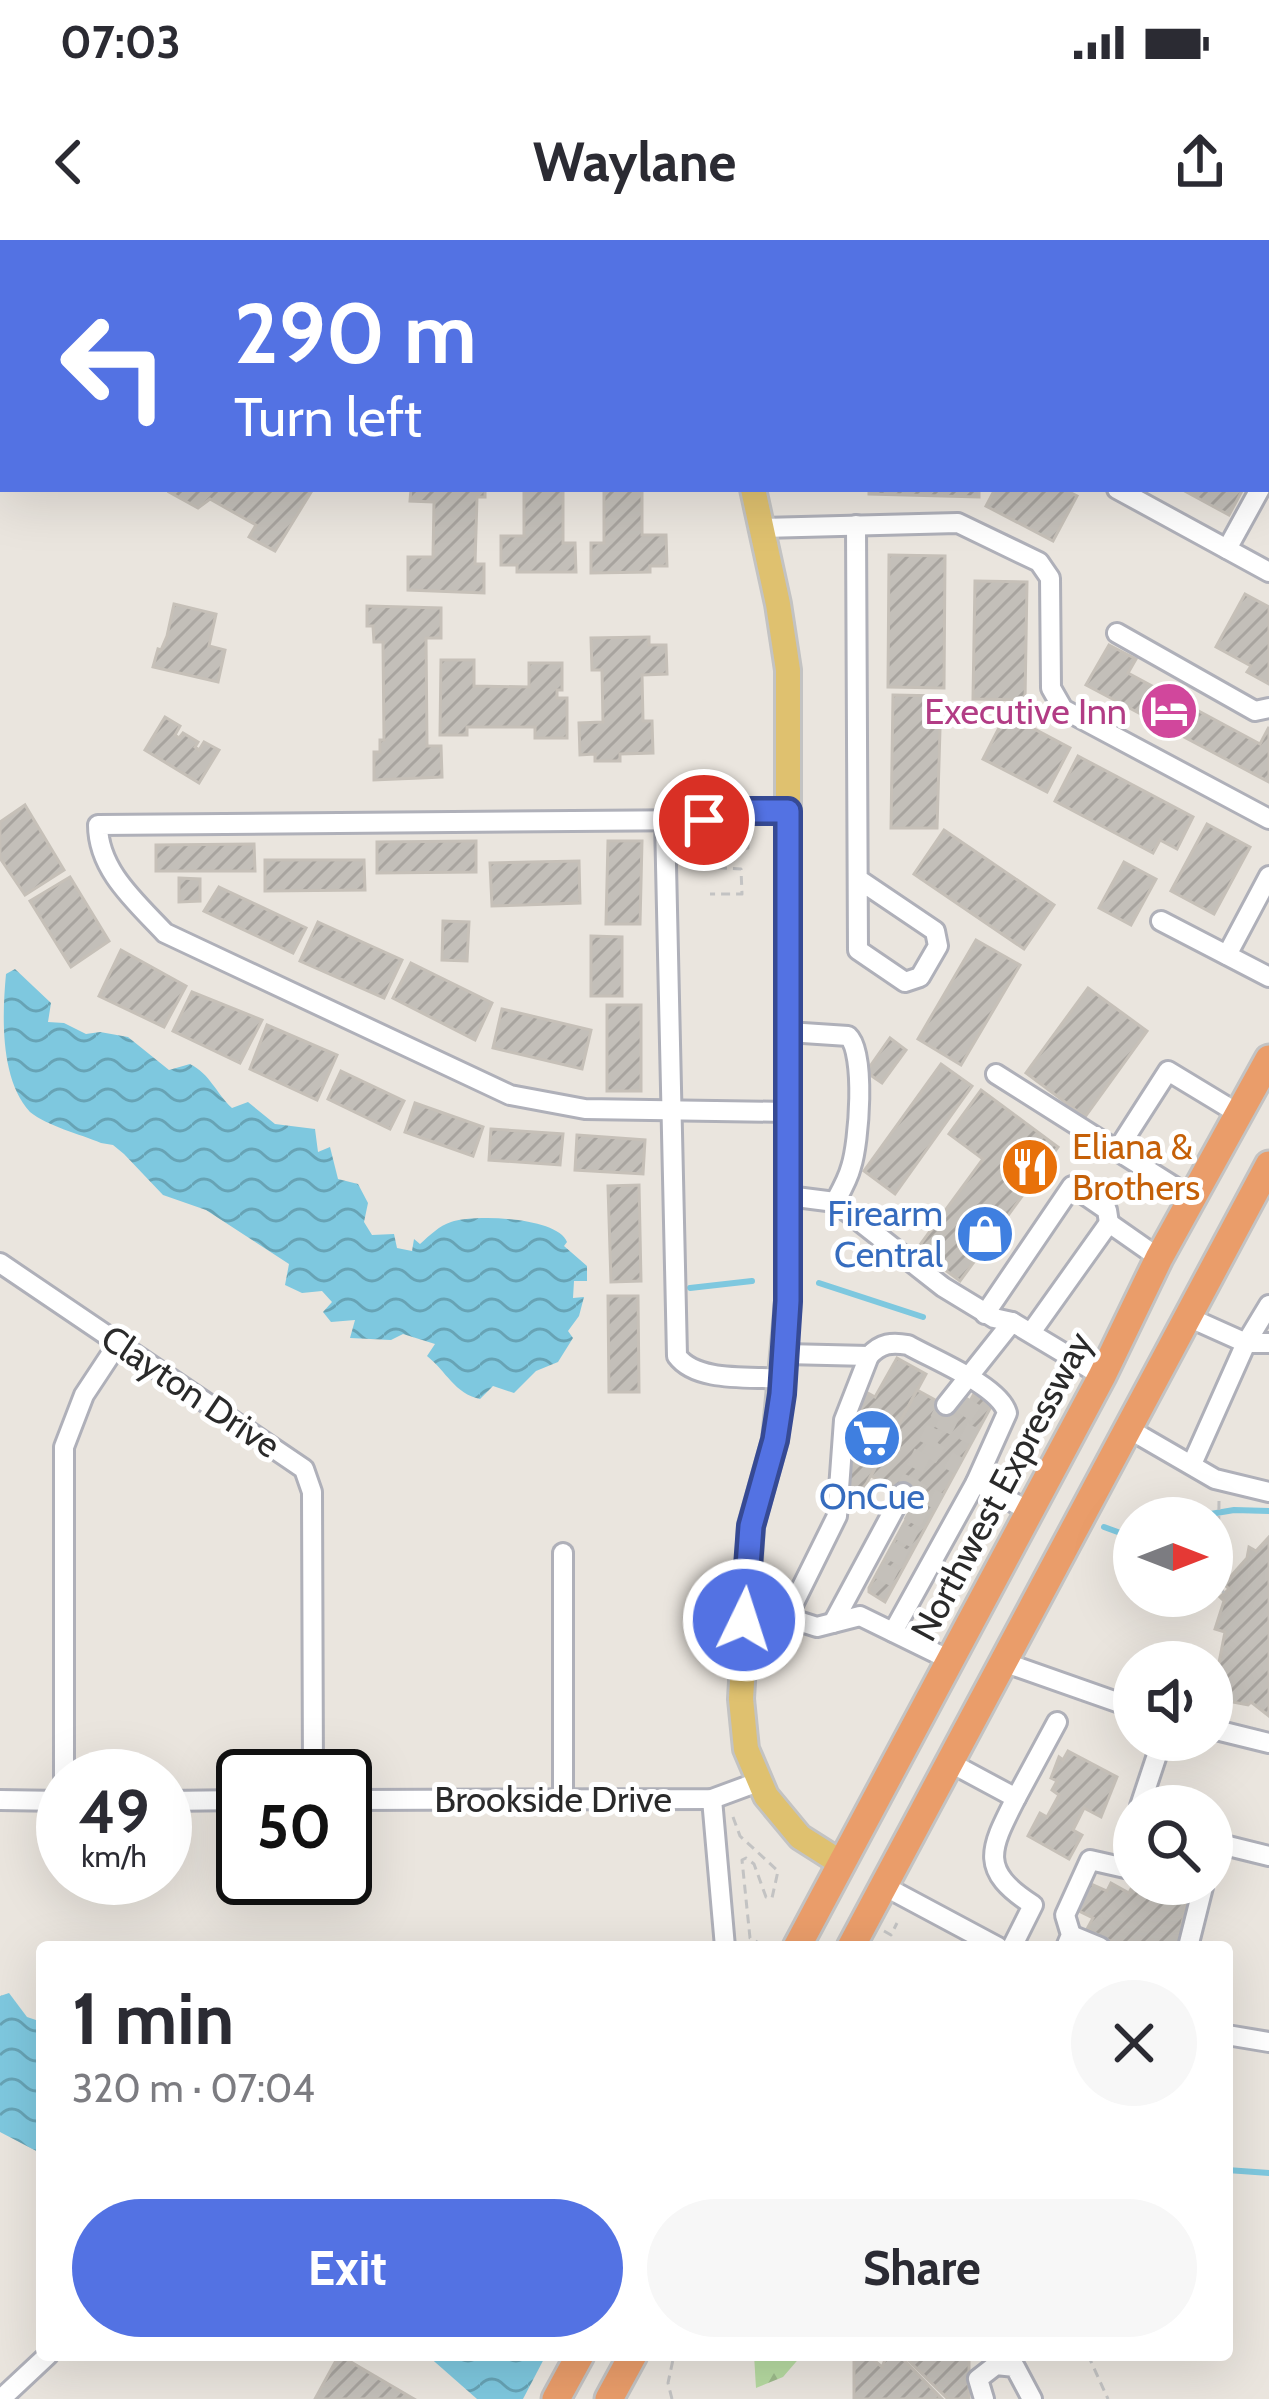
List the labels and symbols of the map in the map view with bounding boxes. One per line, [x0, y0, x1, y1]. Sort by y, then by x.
hotel icon: Executive Inn [1138, 680, 1200, 742]
place label: Executive Inn [924, 689, 1127, 733]
pin [653, 769, 755, 871]
place label: Eliana & Brothers [1072, 1124, 1200, 1209]
restaurant icon: Eliana & Brothers [999, 1136, 1061, 1198]
place label: Firearm Central [827, 1191, 943, 1276]
shop icon: Firearm Central [954, 1203, 1016, 1265]
street label: Clayton Drive [93, 1315, 289, 1467]
street label: Northwest Expressway [901, 1324, 1101, 1648]
supermarket icon: OnCue [841, 1407, 903, 1469]
place label: OnCue [819, 1474, 925, 1518]
north arrow [1113, 1497, 1233, 1617]
position arrow [681, 1557, 807, 1683]
speed limit sign: 50 [216, 1749, 372, 1905]
street label: Brookside Drive [434, 1777, 672, 1821]

